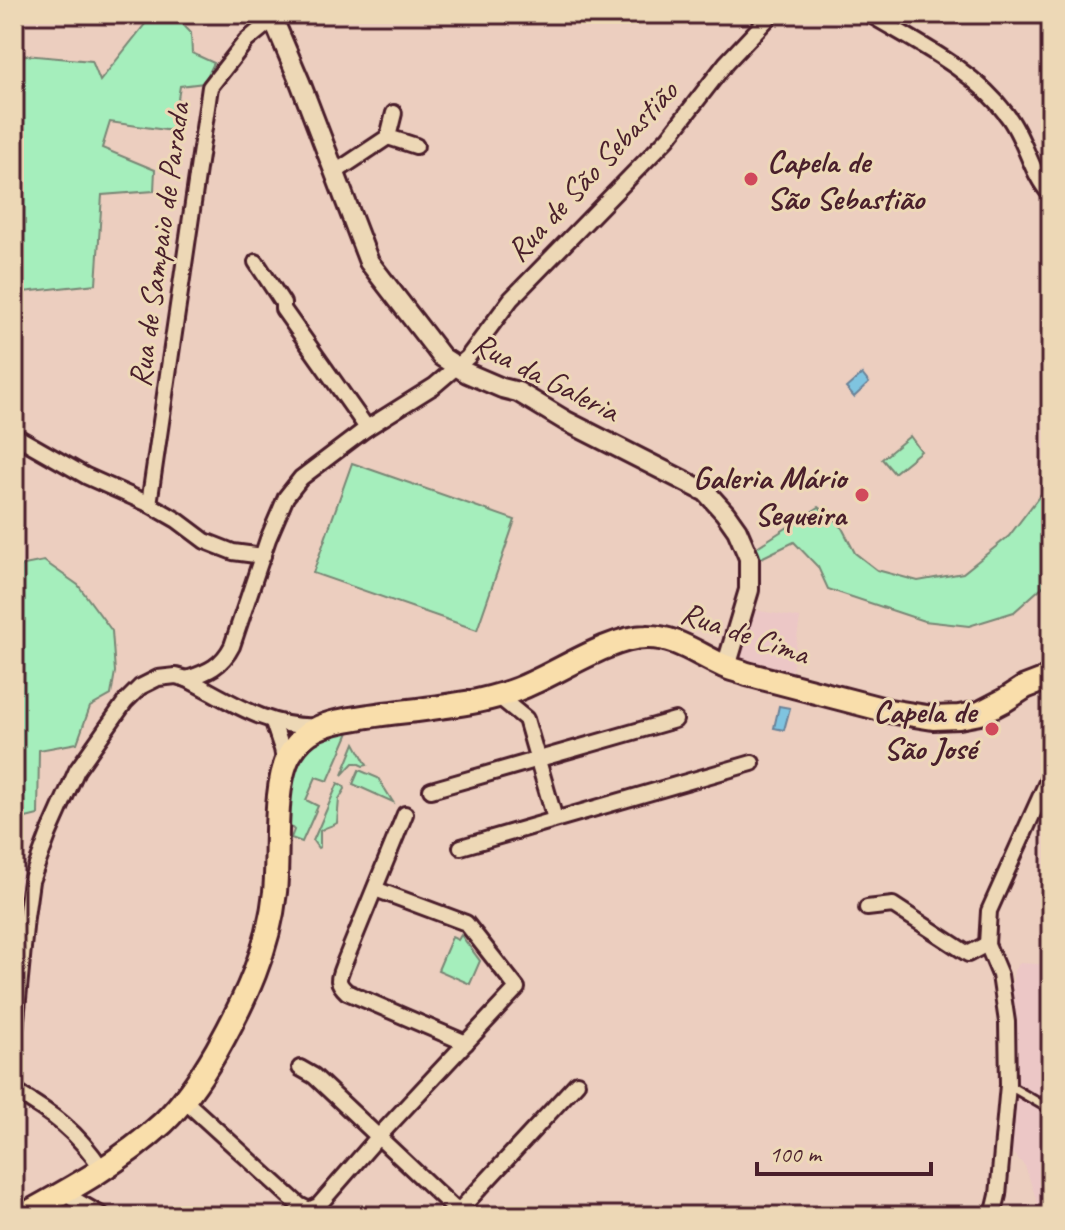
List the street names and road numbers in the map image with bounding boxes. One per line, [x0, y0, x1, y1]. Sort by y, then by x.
street label: Rua de São Sebastião [497, 70, 688, 270]
street label: Rua de Sampaio de Parada [119, 98, 200, 390]
street label: Rua da Galeria [466, 323, 628, 432]
street label: Rua de Cima [676, 592, 817, 675]

